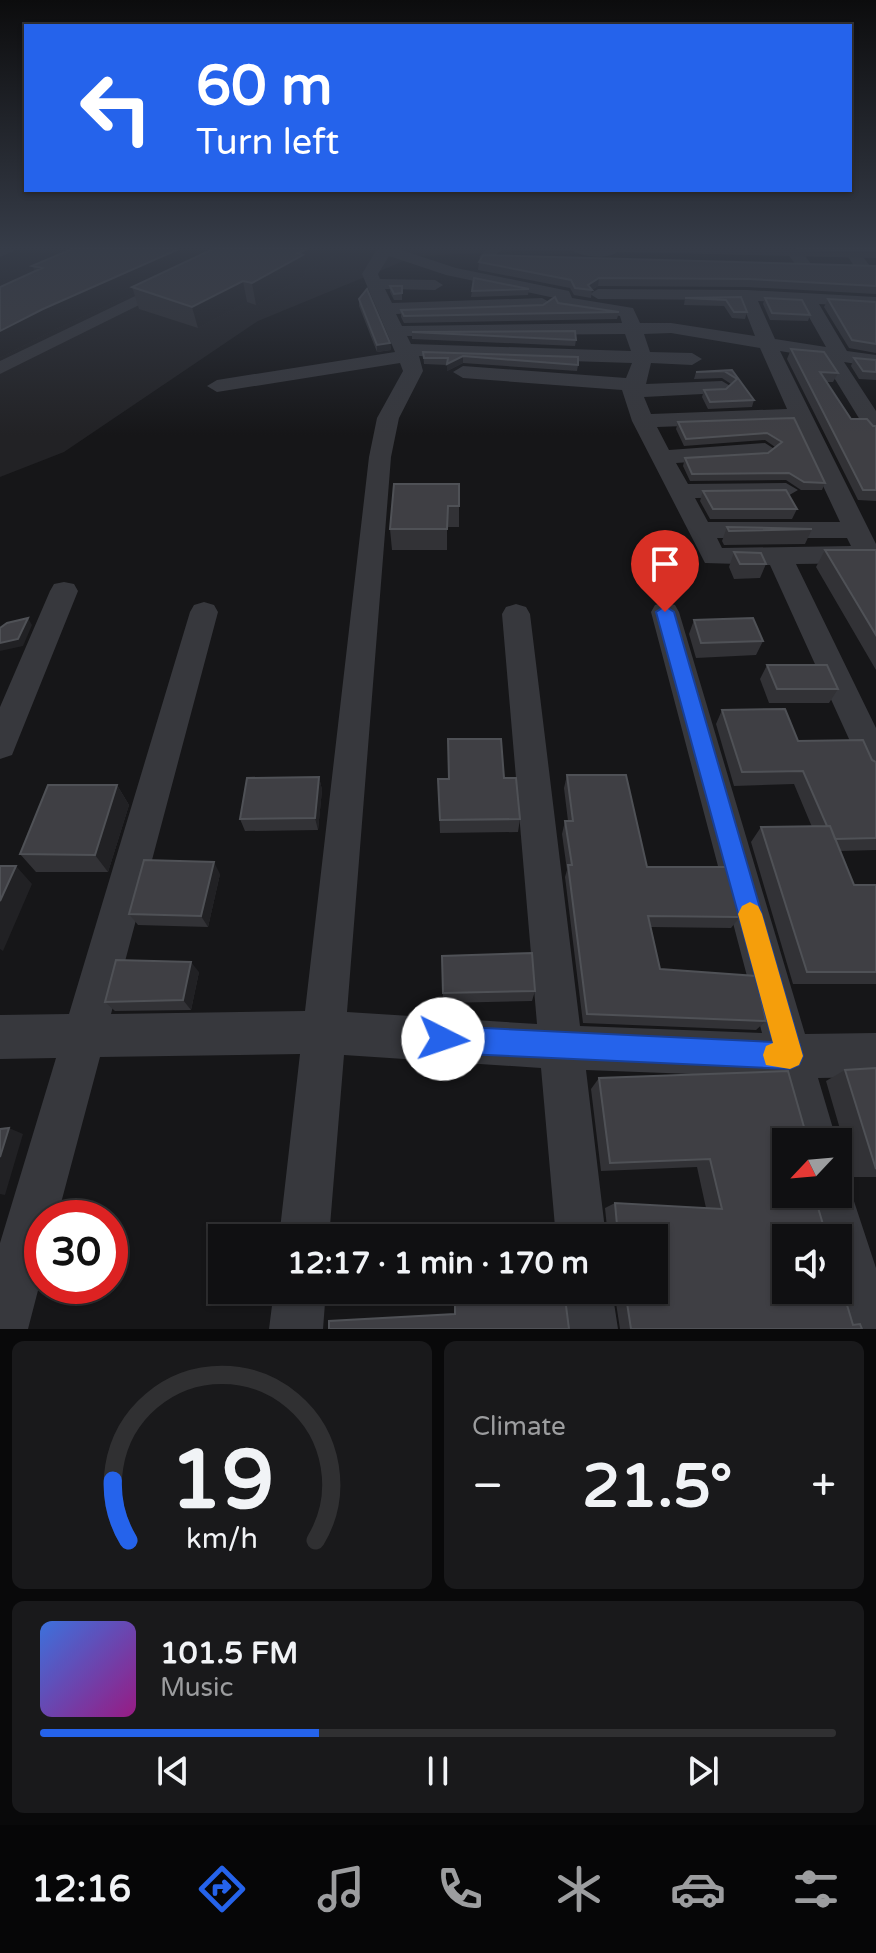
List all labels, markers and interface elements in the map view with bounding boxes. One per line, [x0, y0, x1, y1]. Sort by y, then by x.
text: 60 m [196, 53, 332, 120]
icon: left [64, 56, 168, 160]
text: Turn left [196, 121, 339, 164]
pin [631, 530, 699, 612]
icon: arrive [643, 542, 687, 586]
position arrow [401, 997, 485, 1081]
north arrow [772, 1128, 852, 1208]
map controls [772, 1128, 852, 1304]
speed limit sign: 30 [24, 1200, 128, 1304]
button: sound [772, 1224, 852, 1304]
text: 12:17 · 1 min · 170 m [287, 1245, 589, 1282]
text: Climate [472, 1411, 566, 1442]
text: 19 [170, 1431, 274, 1531]
text: 21.5° [582, 1451, 732, 1523]
text: − [472, 1460, 503, 1513]
text: + [811, 1460, 836, 1513]
text: km/h [186, 1522, 258, 1556]
text: 101.5 FM [160, 1635, 298, 1672]
text: Music [160, 1672, 233, 1703]
icon: previous [151, 1749, 195, 1793]
icon: pause [416, 1749, 460, 1793]
icon: next [681, 1749, 725, 1793]
icon: directions [194, 1861, 250, 1917]
icon: music [313, 1861, 369, 1917]
icon: phone [432, 1861, 488, 1917]
icon: climate [551, 1861, 607, 1917]
icon: car [670, 1861, 726, 1917]
icon: filters [788, 1861, 844, 1917]
text: 12:16 [31, 1868, 131, 1911]

